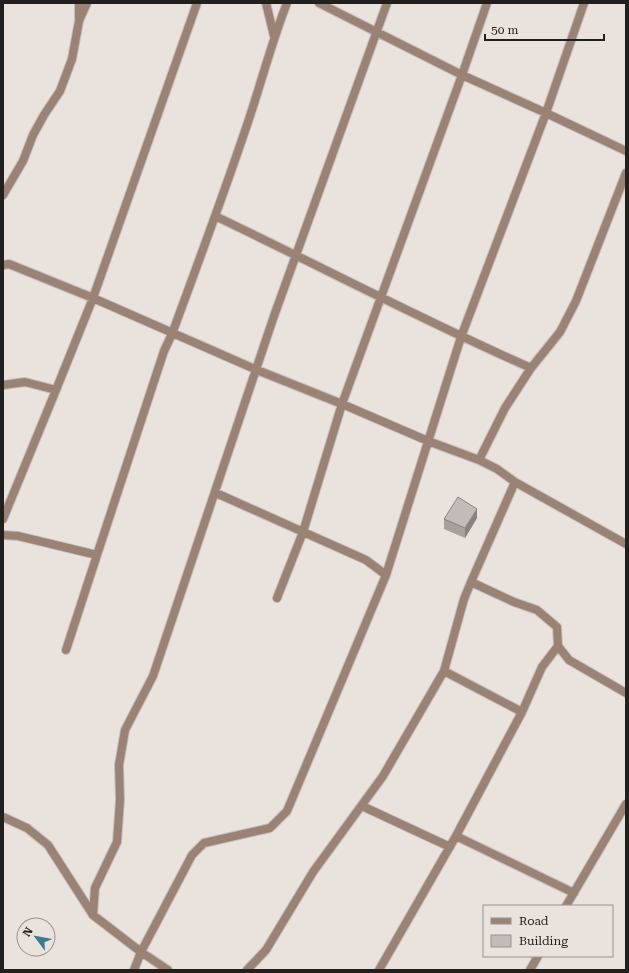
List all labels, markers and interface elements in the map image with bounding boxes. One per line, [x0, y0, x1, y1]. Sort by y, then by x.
scale bar [485, 16, 604, 42]
text: 50 m [491, 23, 518, 37]
legend [483, 905, 613, 957]
text: Road [519, 914, 549, 928]
north arrow [16, 917, 56, 957]
text: N [20, 924, 36, 939]
text: Building [519, 934, 568, 948]

